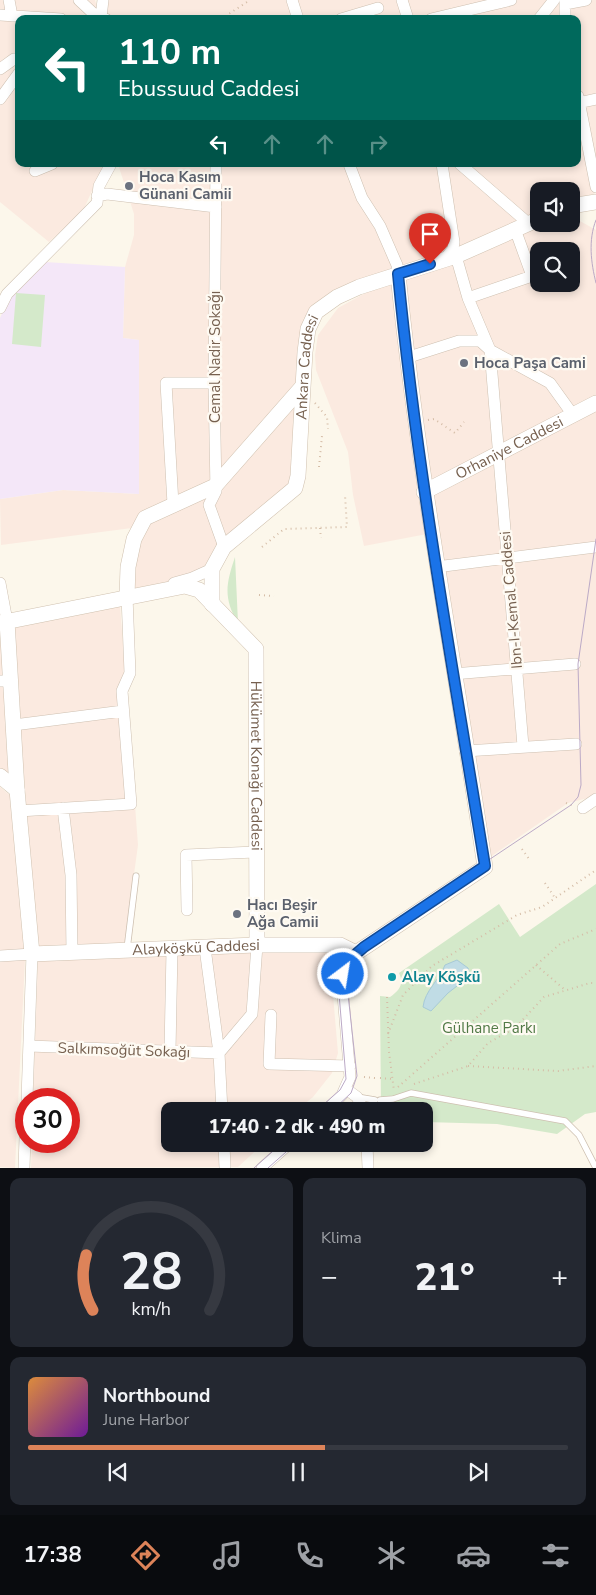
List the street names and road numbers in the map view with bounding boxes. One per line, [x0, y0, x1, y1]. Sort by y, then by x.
street label: Cemal Nadir Sokağı [205, 291, 225, 423]
street label: Ankara Caddesi [291, 311, 323, 420]
street label: Orhaniye Caddesi [452, 412, 567, 484]
street label: Ibn-I-Kemal Caddesi [495, 530, 527, 670]
street label: Hükümet Konağı Caddesi [246, 681, 267, 851]
street label: Alayköşkü Caddesi [132, 935, 260, 960]
street label: Salkımsoğüt Sokağı [57, 1038, 191, 1062]

